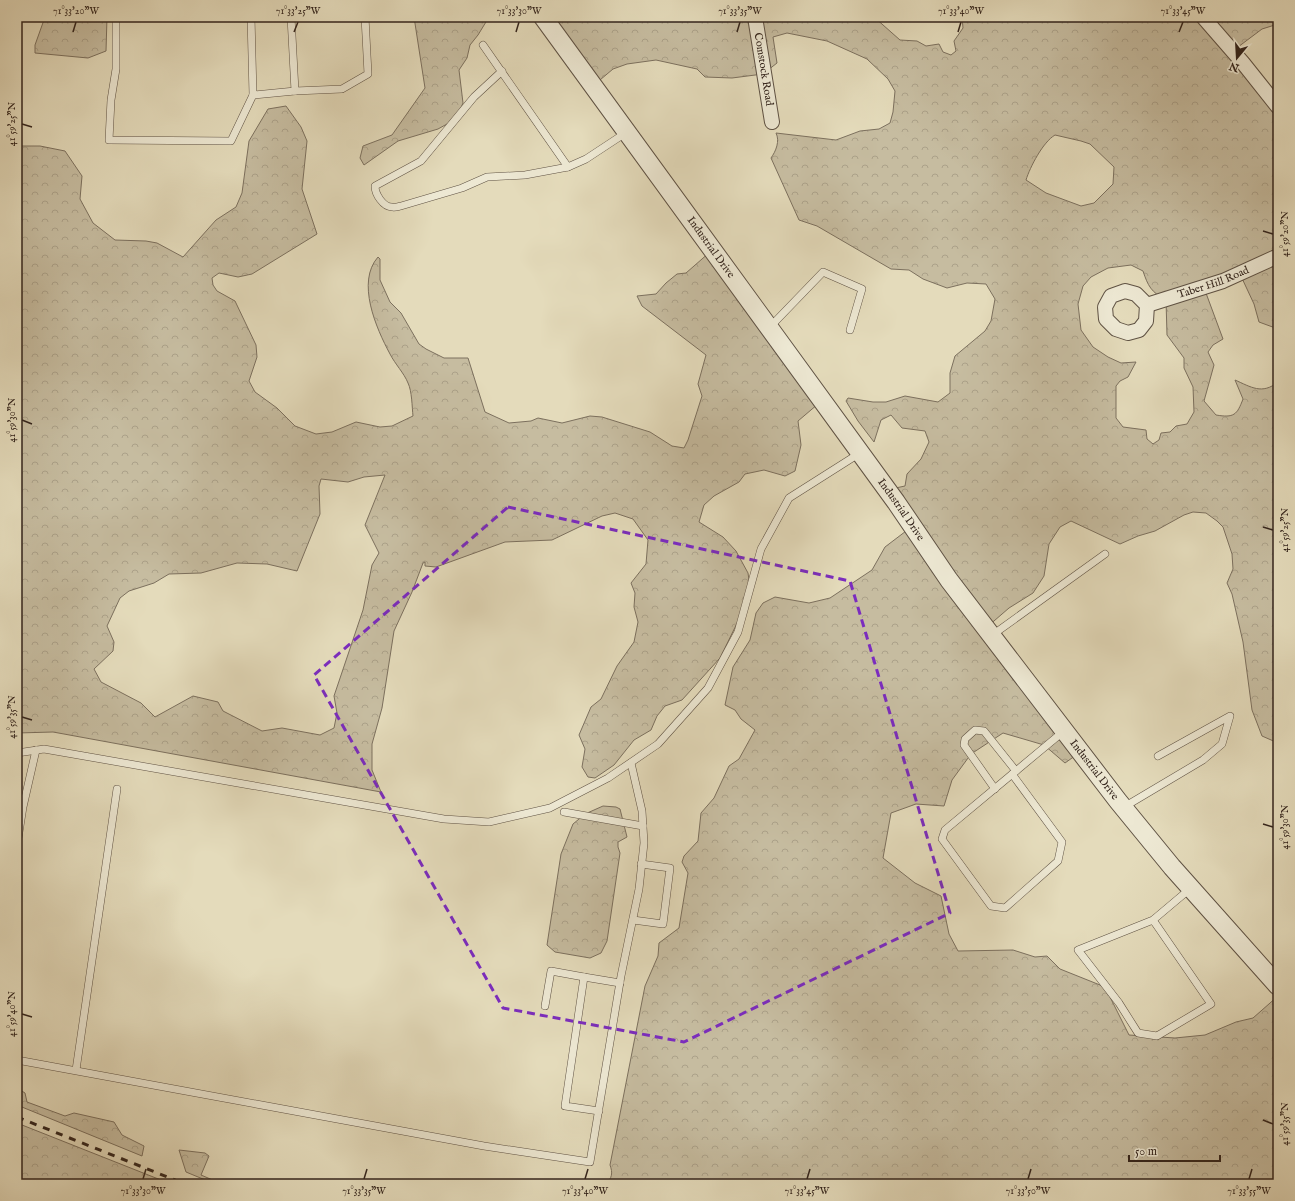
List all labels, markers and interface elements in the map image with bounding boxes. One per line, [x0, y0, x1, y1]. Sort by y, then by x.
text: 71°33'20"W [53, 5, 99, 18]
text: 71°33'25"W [276, 5, 321, 18]
text: 71°33'30"W [497, 5, 542, 18]
text: 71°33'35"W [718, 5, 762, 18]
text: 71°33'40"W [938, 5, 985, 18]
text: 71°33'45"W [1161, 5, 1206, 18]
street label: Comstock Road [751, 32, 776, 107]
north arrow [1217, 38, 1257, 78]
text: N [1227, 58, 1242, 75]
text: 41°59'25"N [6, 101, 19, 146]
text: 41°59'20"N [1279, 211, 1292, 257]
street label: Industrial Drive [684, 214, 738, 281]
street label: Taber Hill Road [1176, 263, 1251, 302]
text: 41°59'30"N [6, 397, 19, 442]
street label: Industrial Drive [874, 476, 927, 544]
text: 41°59'25"N [1279, 507, 1292, 552]
text: 41°59'35"N [6, 695, 19, 739]
street label: Industrial Drive [1066, 737, 1122, 803]
text: 41°59'30"N [1279, 804, 1292, 849]
text: 41°59'40"N [6, 991, 19, 1037]
text: 41°59'35"N [1279, 1102, 1292, 1146]
scale bar [1129, 1137, 1220, 1163]
text: 50 m [1135, 1144, 1157, 1159]
text: 71°33'30"W [121, 1185, 166, 1198]
text: 71°33'35"W [342, 1185, 386, 1198]
text: 71°33'40"W [562, 1185, 609, 1198]
text: 71°33'45"W [785, 1185, 830, 1198]
text: 71°33'50"W [1006, 1185, 1051, 1198]
text: 71°33'55"W [1227, 1185, 1271, 1198]

